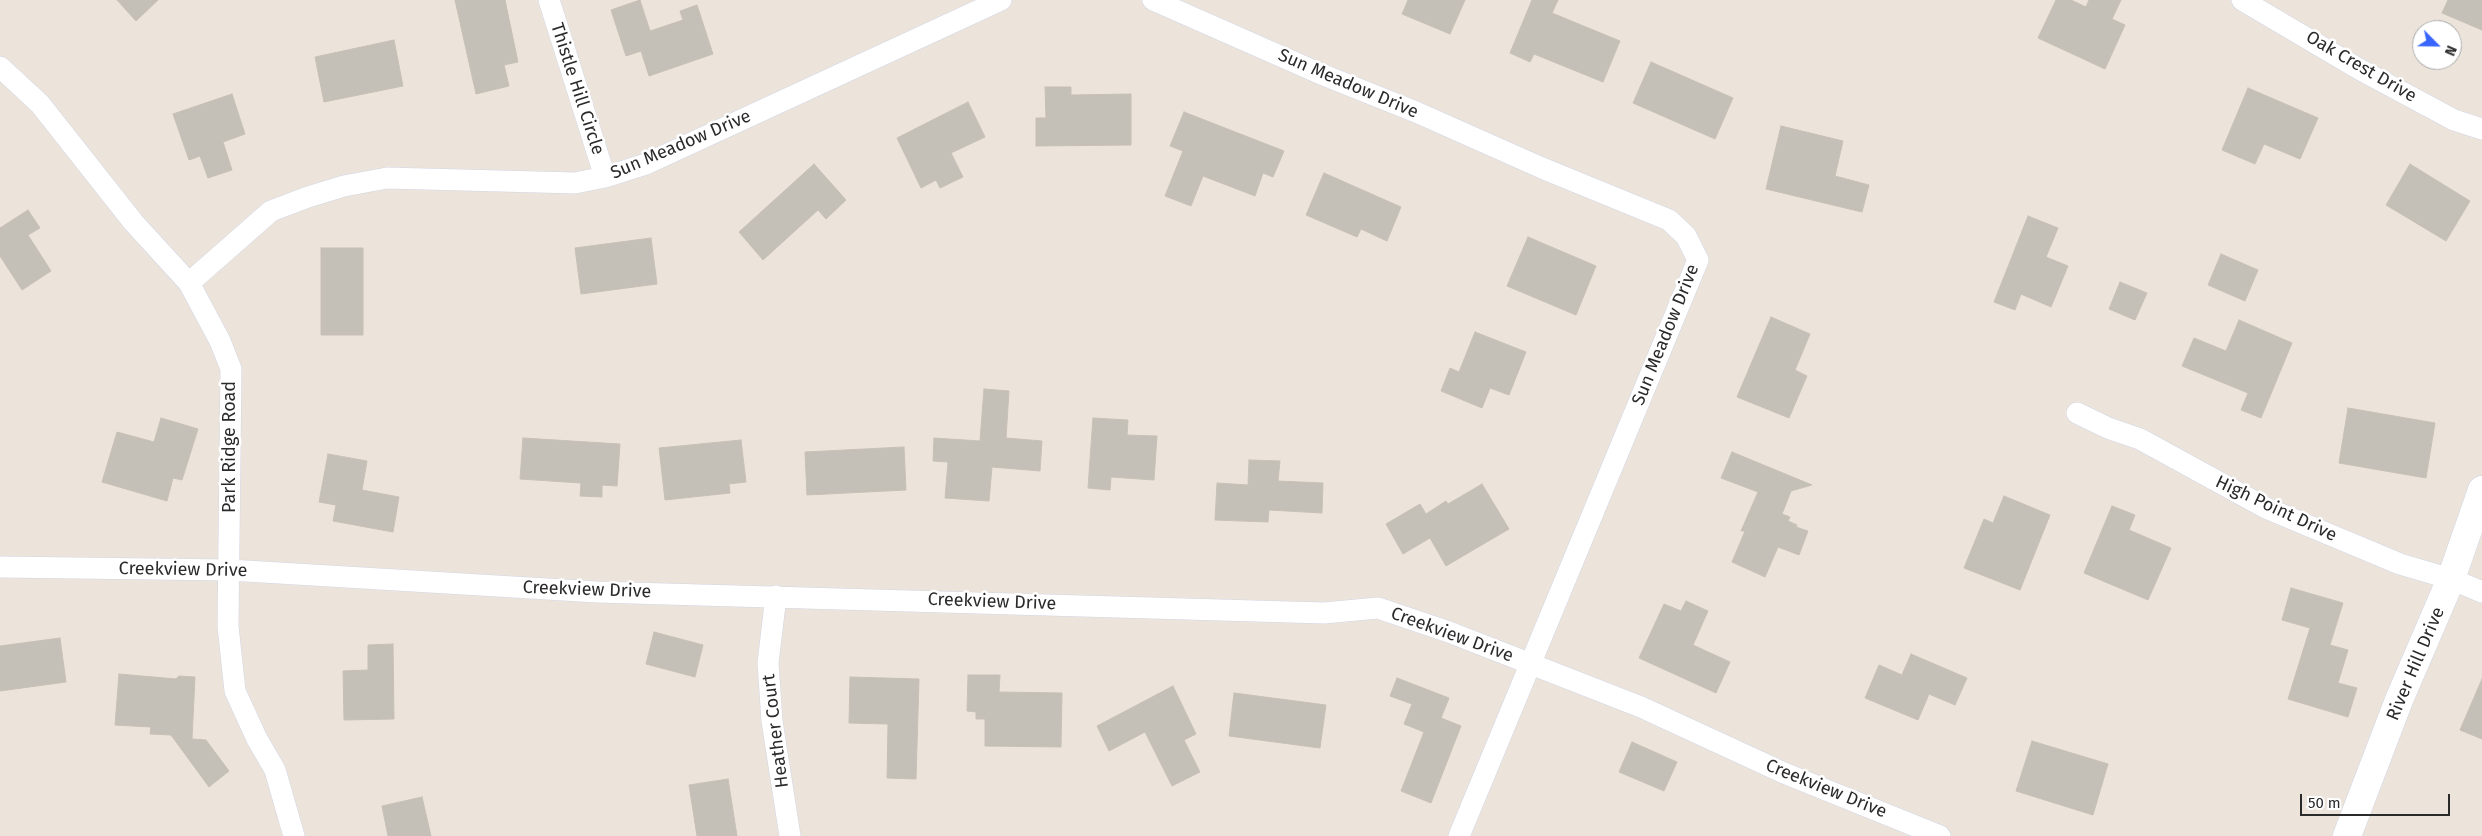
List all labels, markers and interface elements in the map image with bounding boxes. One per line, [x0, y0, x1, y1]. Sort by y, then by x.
street label: Thistle Hill Circle [546, 20, 608, 158]
north arrow [2412, 20, 2462, 70]
street label: Oak Crest Drive [2302, 27, 2420, 107]
text: N [2441, 43, 2460, 58]
street label: Sun Meadow Drive [1275, 45, 1421, 123]
street label: Sun Meadow Drive [608, 106, 754, 184]
street label: Sun Meadow Drive [1628, 261, 1704, 409]
street label: Park Ridge Road [219, 381, 241, 513]
street label: High Point Drive [2212, 471, 2340, 547]
street label: Creekview Drive [118, 558, 248, 582]
street label: Creekview Drive [522, 577, 652, 603]
street label: Creekview Drive [927, 589, 1057, 615]
street label: Creekview Drive [1388, 603, 1516, 667]
street label: River Hill Drive [2382, 604, 2450, 724]
street label: Heather Court [758, 673, 794, 789]
street label: Creekview Drive [1762, 755, 1890, 823]
scale bar [2302, 784, 2452, 816]
text: 50 m [2308, 794, 2341, 812]

